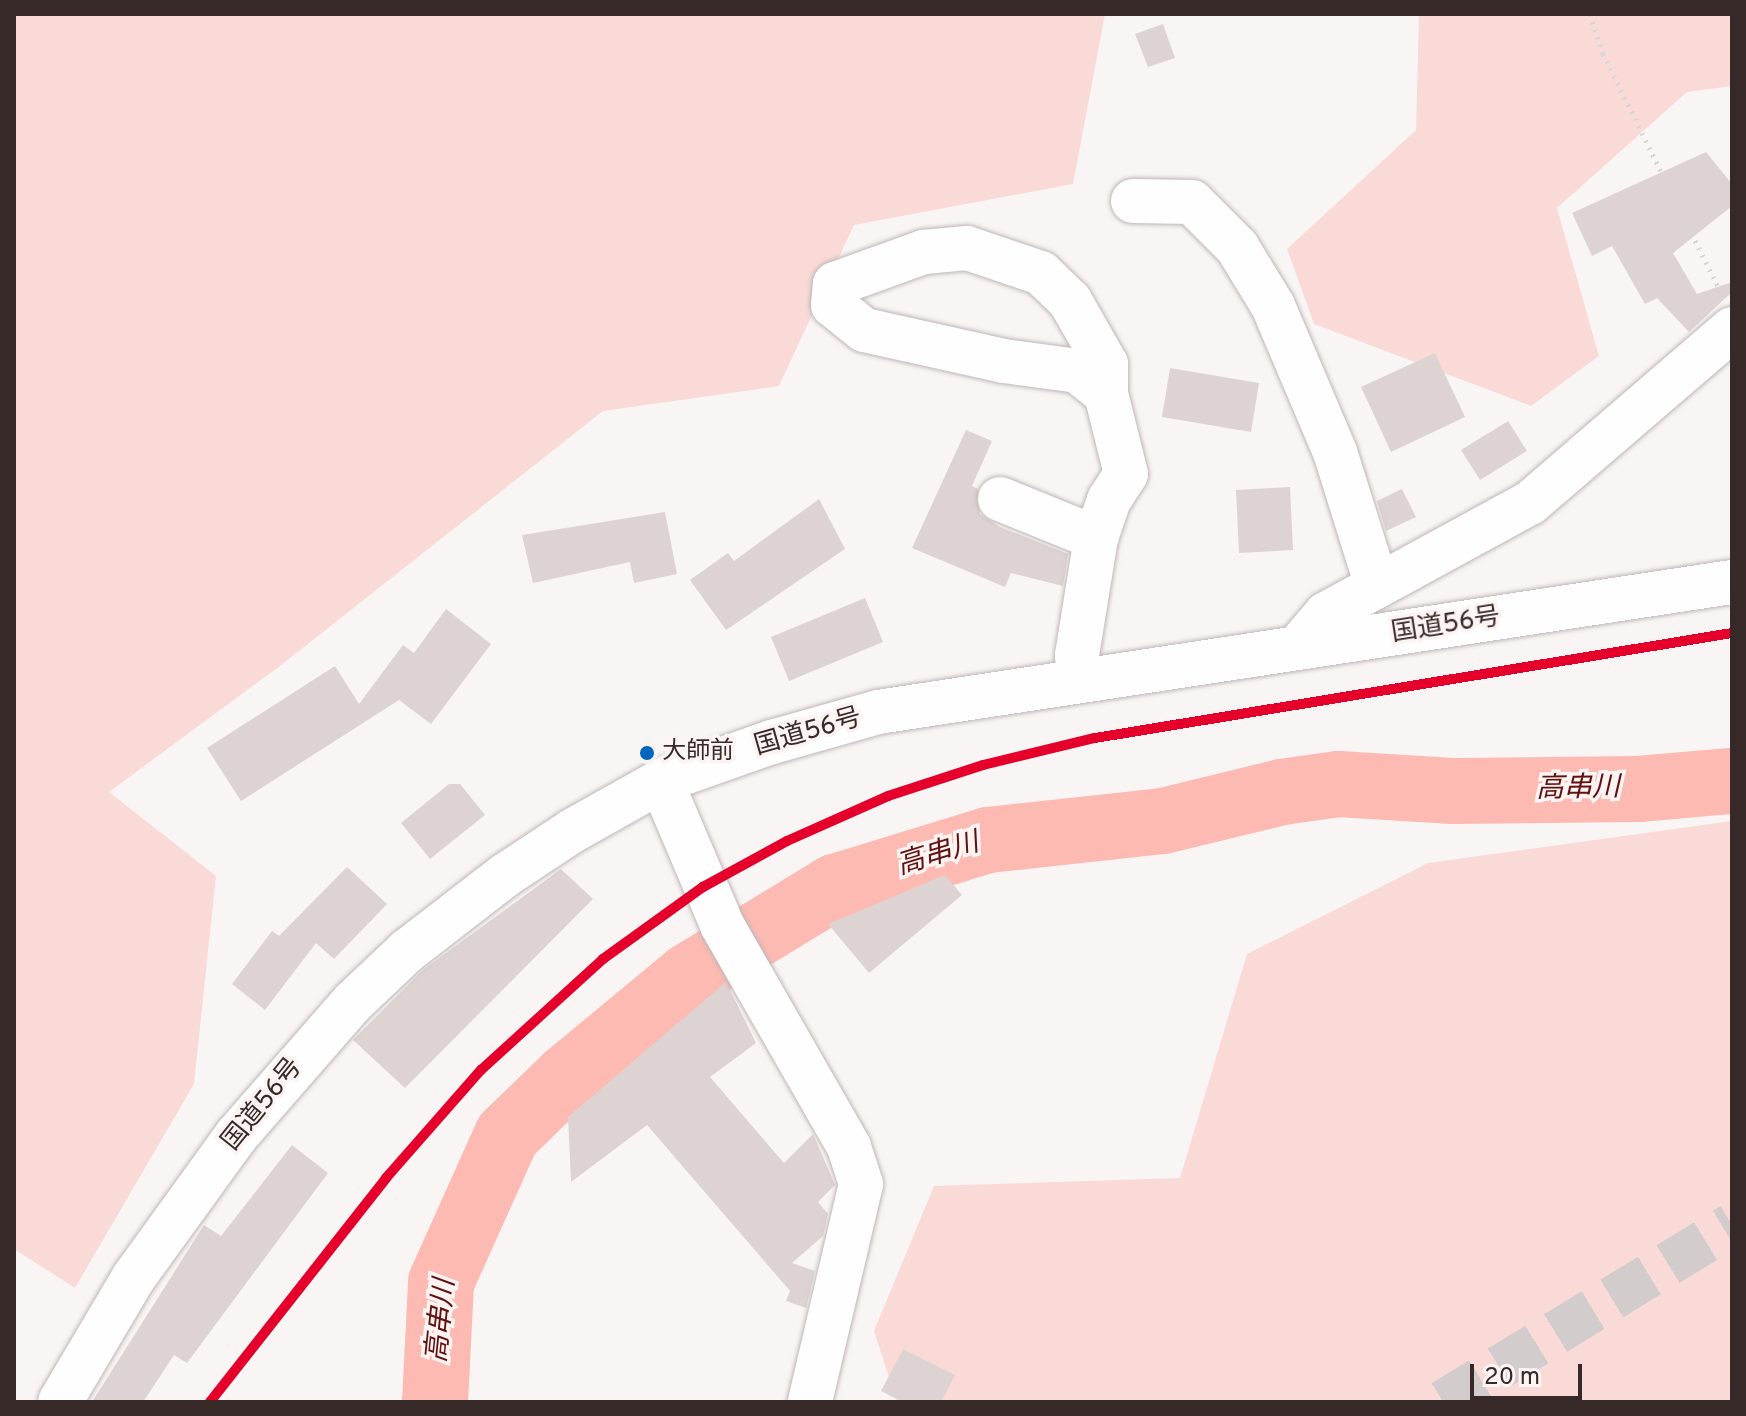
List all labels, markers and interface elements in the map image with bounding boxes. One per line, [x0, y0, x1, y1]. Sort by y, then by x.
street label: 国道56号 [1389, 602, 1503, 650]
street label: 国道56号 [751, 703, 865, 763]
place label: 大師前 [662, 739, 734, 767]
marker: 大師前 [639, 745, 655, 761]
water label: 高串川 [1536, 771, 1620, 807]
water label: 高串川 [893, 827, 983, 883]
street label: 国道56号 [216, 1053, 310, 1157]
water label: 高串川 [421, 1277, 463, 1365]
scale bar [1474, 1348, 1586, 1398]
text: 20 m [1484, 1363, 1540, 1393]

